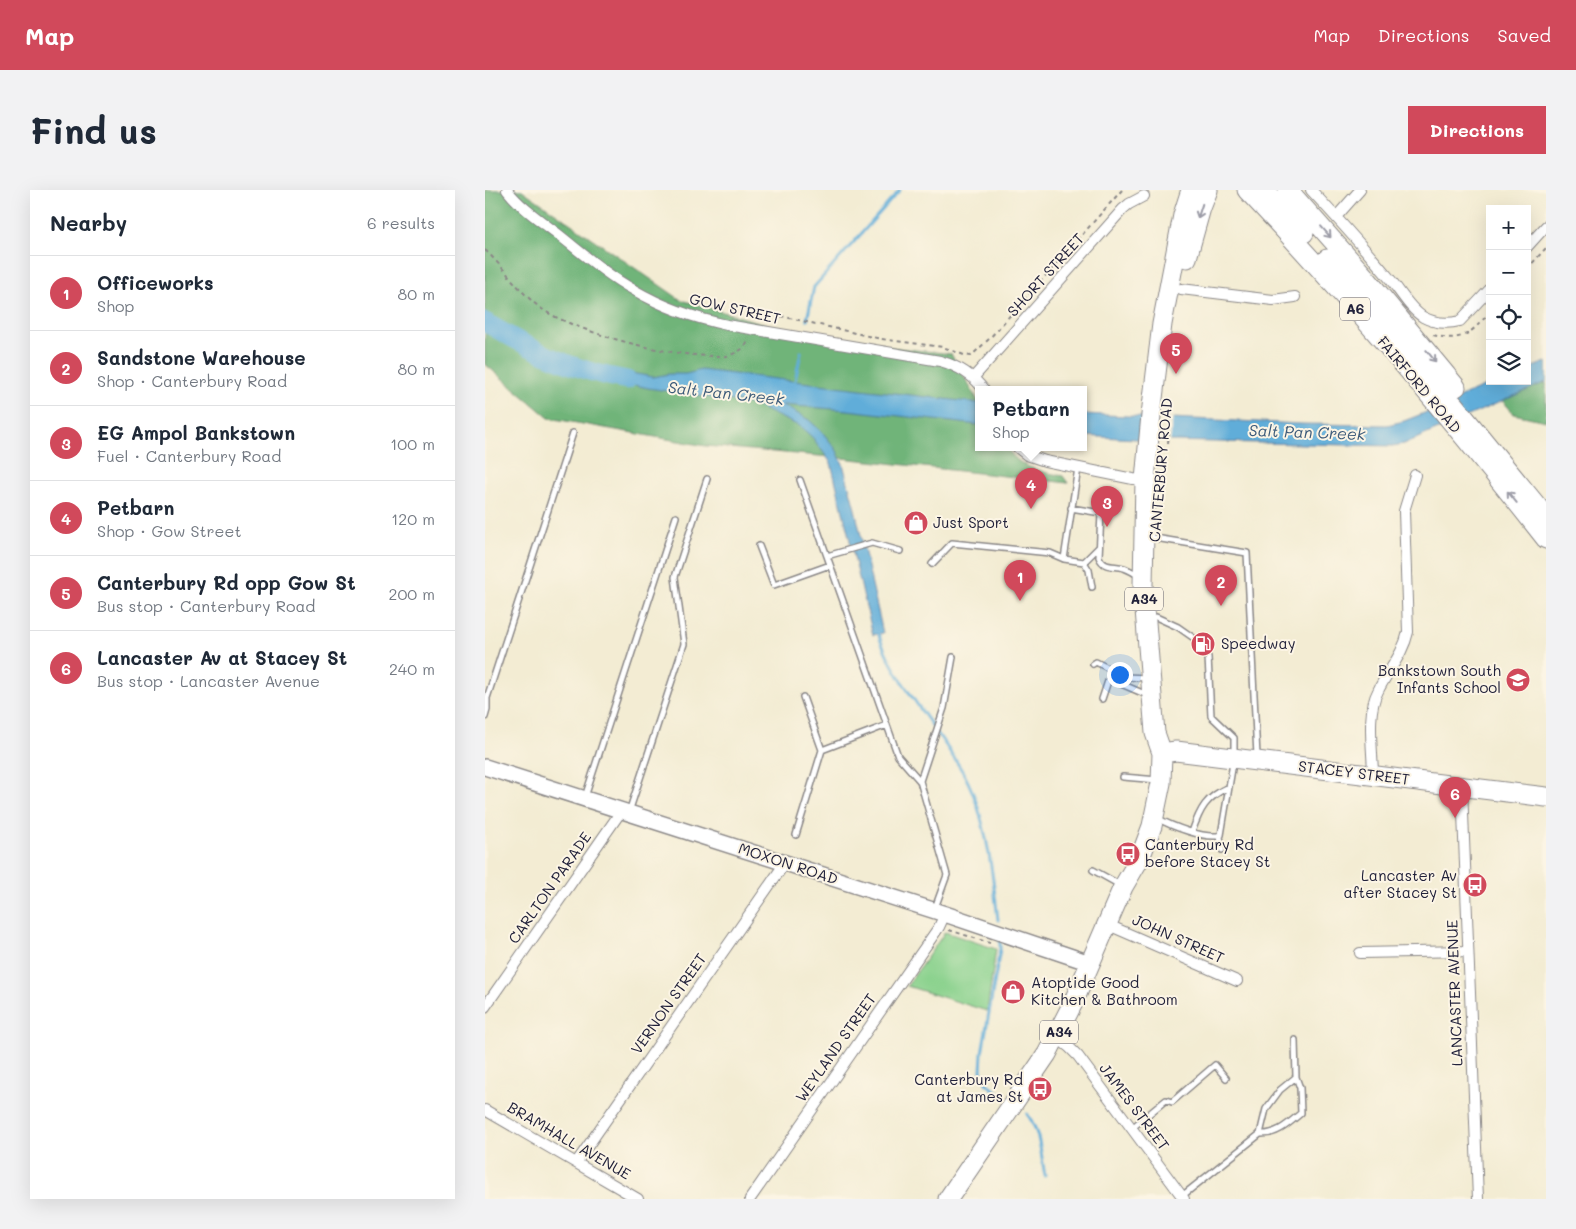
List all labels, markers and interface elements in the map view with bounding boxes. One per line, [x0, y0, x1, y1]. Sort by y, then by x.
text: Map [25, 20, 74, 51]
text: Map [1313, 23, 1350, 47]
text: Directions [1378, 23, 1470, 47]
text: Saved [1498, 23, 1551, 47]
button: Directions [1408, 106, 1546, 154]
text: Find us [30, 107, 157, 153]
one-way arrow [1195, 203, 1205, 219]
map controls [1486, 205, 1531, 385]
button: + [1486, 205, 1531, 250]
text: Nearby [50, 209, 127, 236]
text: 6 results [367, 212, 435, 233]
one-way arrow [1320, 226, 1332, 239]
street label: SHORT STREET [1002, 228, 1088, 320]
button: − [1486, 250, 1531, 295]
text: Officeworks [97, 270, 214, 295]
text: 1 [62, 283, 70, 304]
text: 80 m [398, 283, 435, 304]
street label: GOW STREET [688, 288, 783, 328]
text: Shop [97, 295, 134, 316]
button: locate [1486, 295, 1531, 340]
road number: A6 [1340, 298, 1370, 320]
street label: FAIRFORD ROAD [1373, 332, 1466, 437]
pin: 5 [1160, 333, 1192, 374]
button: layers [1486, 340, 1531, 385]
text: Sandstone Warehouse [97, 345, 306, 370]
one-way arrow [1425, 349, 1436, 362]
text: 2 [62, 358, 70, 379]
text: 80 m [398, 358, 435, 379]
text: Shop · Canterbury Road [97, 370, 287, 391]
water label: Salt Pan Creek [667, 376, 786, 409]
popup [975, 386, 1087, 451]
text: Petbarn [992, 396, 1070, 421]
street label: CANTERBURY ROAD [1144, 397, 1176, 543]
water label: Salt Pan Creek [1248, 419, 1366, 444]
text: EG Ampol Bankstown [97, 420, 295, 445]
text: Shop [992, 421, 1030, 442]
text: 3 [61, 433, 71, 454]
text: 100 m [390, 433, 435, 454]
text: Fuel · Canterbury Road [97, 445, 281, 466]
pin: 4 [1015, 468, 1047, 509]
pin: 3 [1091, 486, 1123, 527]
one-way arrow [1506, 490, 1517, 503]
text: Petbarn [97, 495, 174, 520]
text: 4 [61, 508, 71, 529]
text: 120 m [391, 508, 435, 529]
shop icon: Just Sport [903, 510, 929, 536]
place label: Just Sport [933, 512, 1009, 532]
text: Shop · Gow Street [97, 520, 241, 541]
pin: 1 [1004, 560, 1036, 601]
pin: 2 [1205, 565, 1237, 606]
text: Canterbury Rd opp Gow St [97, 570, 356, 595]
text: 5 [61, 583, 71, 604]
text: 200 m [388, 583, 435, 604]
road number: A34 [1125, 588, 1163, 610]
text: Bus stop · Canterbury Road [97, 595, 316, 616]
fuel station icon: Speedway [1190, 631, 1216, 657]
place label: Speedway [1221, 633, 1296, 653]
text: Lancaster Av at Stacey St [97, 645, 347, 670]
text: 6 [61, 658, 71, 679]
text: 240 m [389, 658, 435, 679]
place label: Bankstown South Infants School [1378, 660, 1501, 697]
your location [1107, 662, 1133, 688]
school or university icon: Bankstown South Infants School [1505, 667, 1531, 693]
text: Bus stop · Lancaster Avenue [97, 670, 320, 691]
street label: STACEY STREET [1297, 755, 1411, 789]
pin: 6 [1439, 777, 1471, 818]
street label: CARLTON PARADE [503, 827, 595, 947]
place label: Canterbury Rd before Stacey St [1145, 834, 1270, 871]
street label: MOXON ROAD [736, 838, 841, 889]
bus stop icon: Canterbury Rd before Stacey St [1115, 841, 1141, 867]
place label: Lancaster Av after Stacey St [1343, 865, 1457, 902]
bus stop icon: Lancaster Av after Stacey St [1462, 872, 1488, 898]
street label: JOHN STREET [1129, 909, 1228, 967]
street label: LANCASTER AVENUE [1441, 919, 1467, 1066]
street label: VERNON STREET [626, 949, 710, 1058]
place label: Atoptide Good Kitchen & Bathroom [1031, 972, 1178, 1009]
shop icon: Atoptide Good Kitchen & Bathroom [1000, 979, 1026, 1005]
street label: WEYLAND STREET [790, 989, 880, 1106]
road number: A34 [1040, 1020, 1078, 1044]
street label: JAMES STREET [1095, 1059, 1174, 1154]
place label: Canterbury Rd at James St [914, 1069, 1023, 1106]
bus stop icon: Canterbury Rd at James St [1027, 1076, 1053, 1102]
street label: BRAMHALL AVENUE [504, 1097, 635, 1184]

